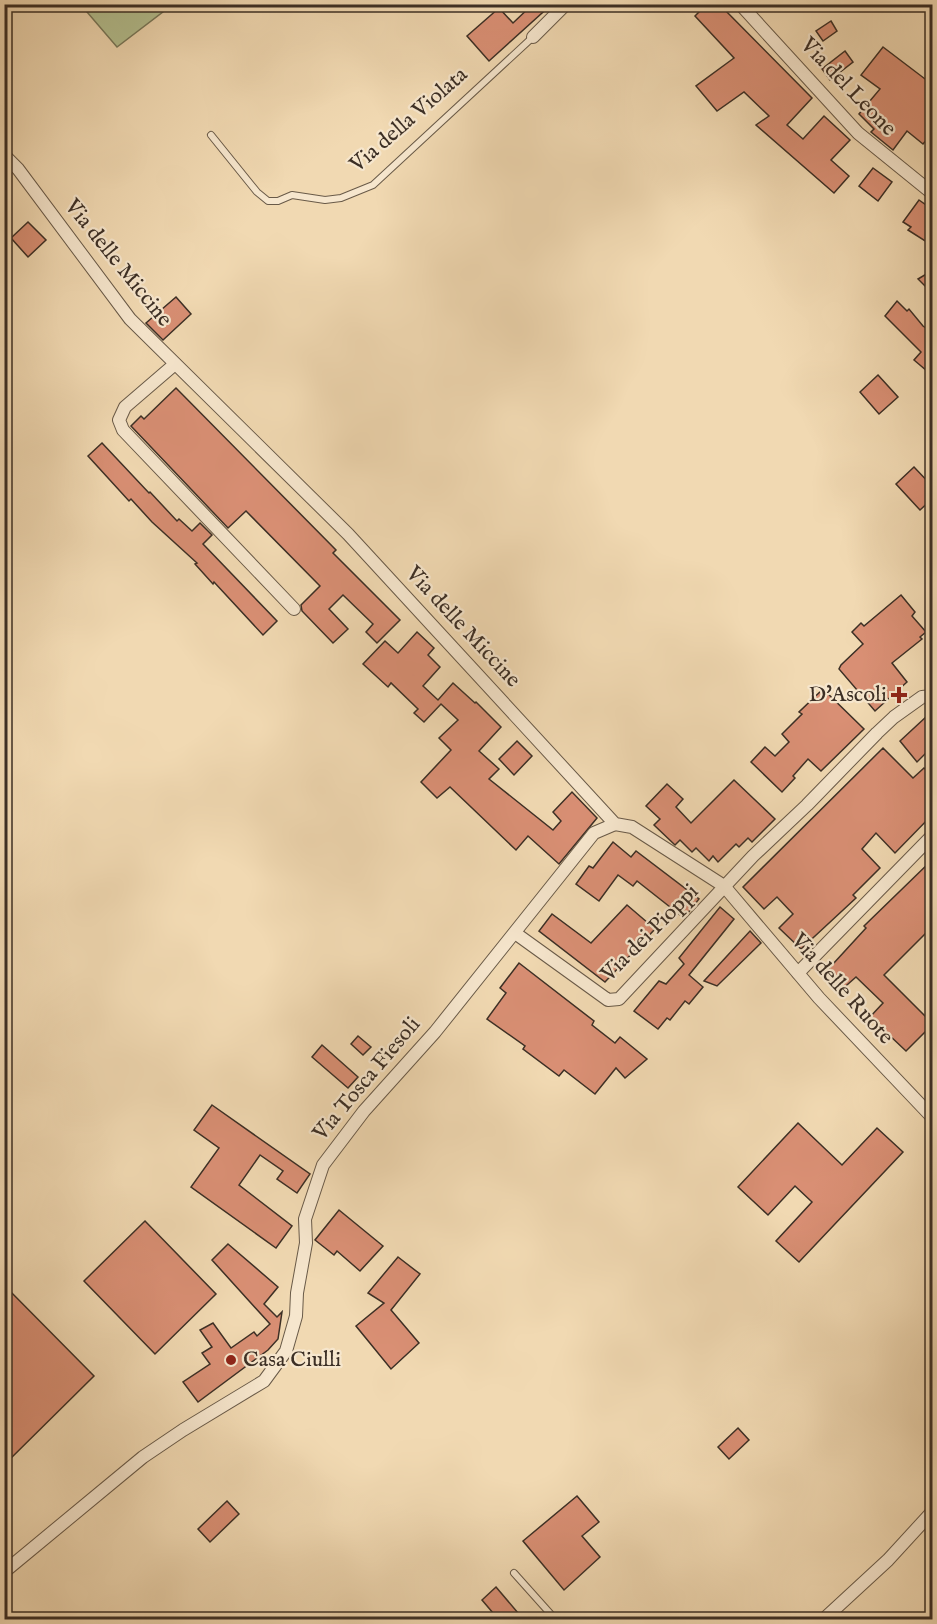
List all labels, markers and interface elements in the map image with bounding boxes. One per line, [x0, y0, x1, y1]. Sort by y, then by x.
street label: Via del Leone [793, 31, 902, 142]
street label: Via della Violata [343, 61, 474, 180]
street label: Via delle Miccine [57, 193, 178, 333]
street label: Via delle Miccine [399, 560, 527, 694]
place label: D'Ascoli [808, 681, 887, 709]
marker: D'Ascoli [892, 688, 906, 702]
street label: Via dei Pioppi [594, 878, 705, 989]
street label: Via delle Ruote [784, 927, 899, 1051]
street label: Via Tosca Fiesoli [306, 1011, 427, 1147]
place label: Casa Ciulli [243, 1346, 341, 1374]
marker: Casa Ciulli [224, 1353, 238, 1367]

